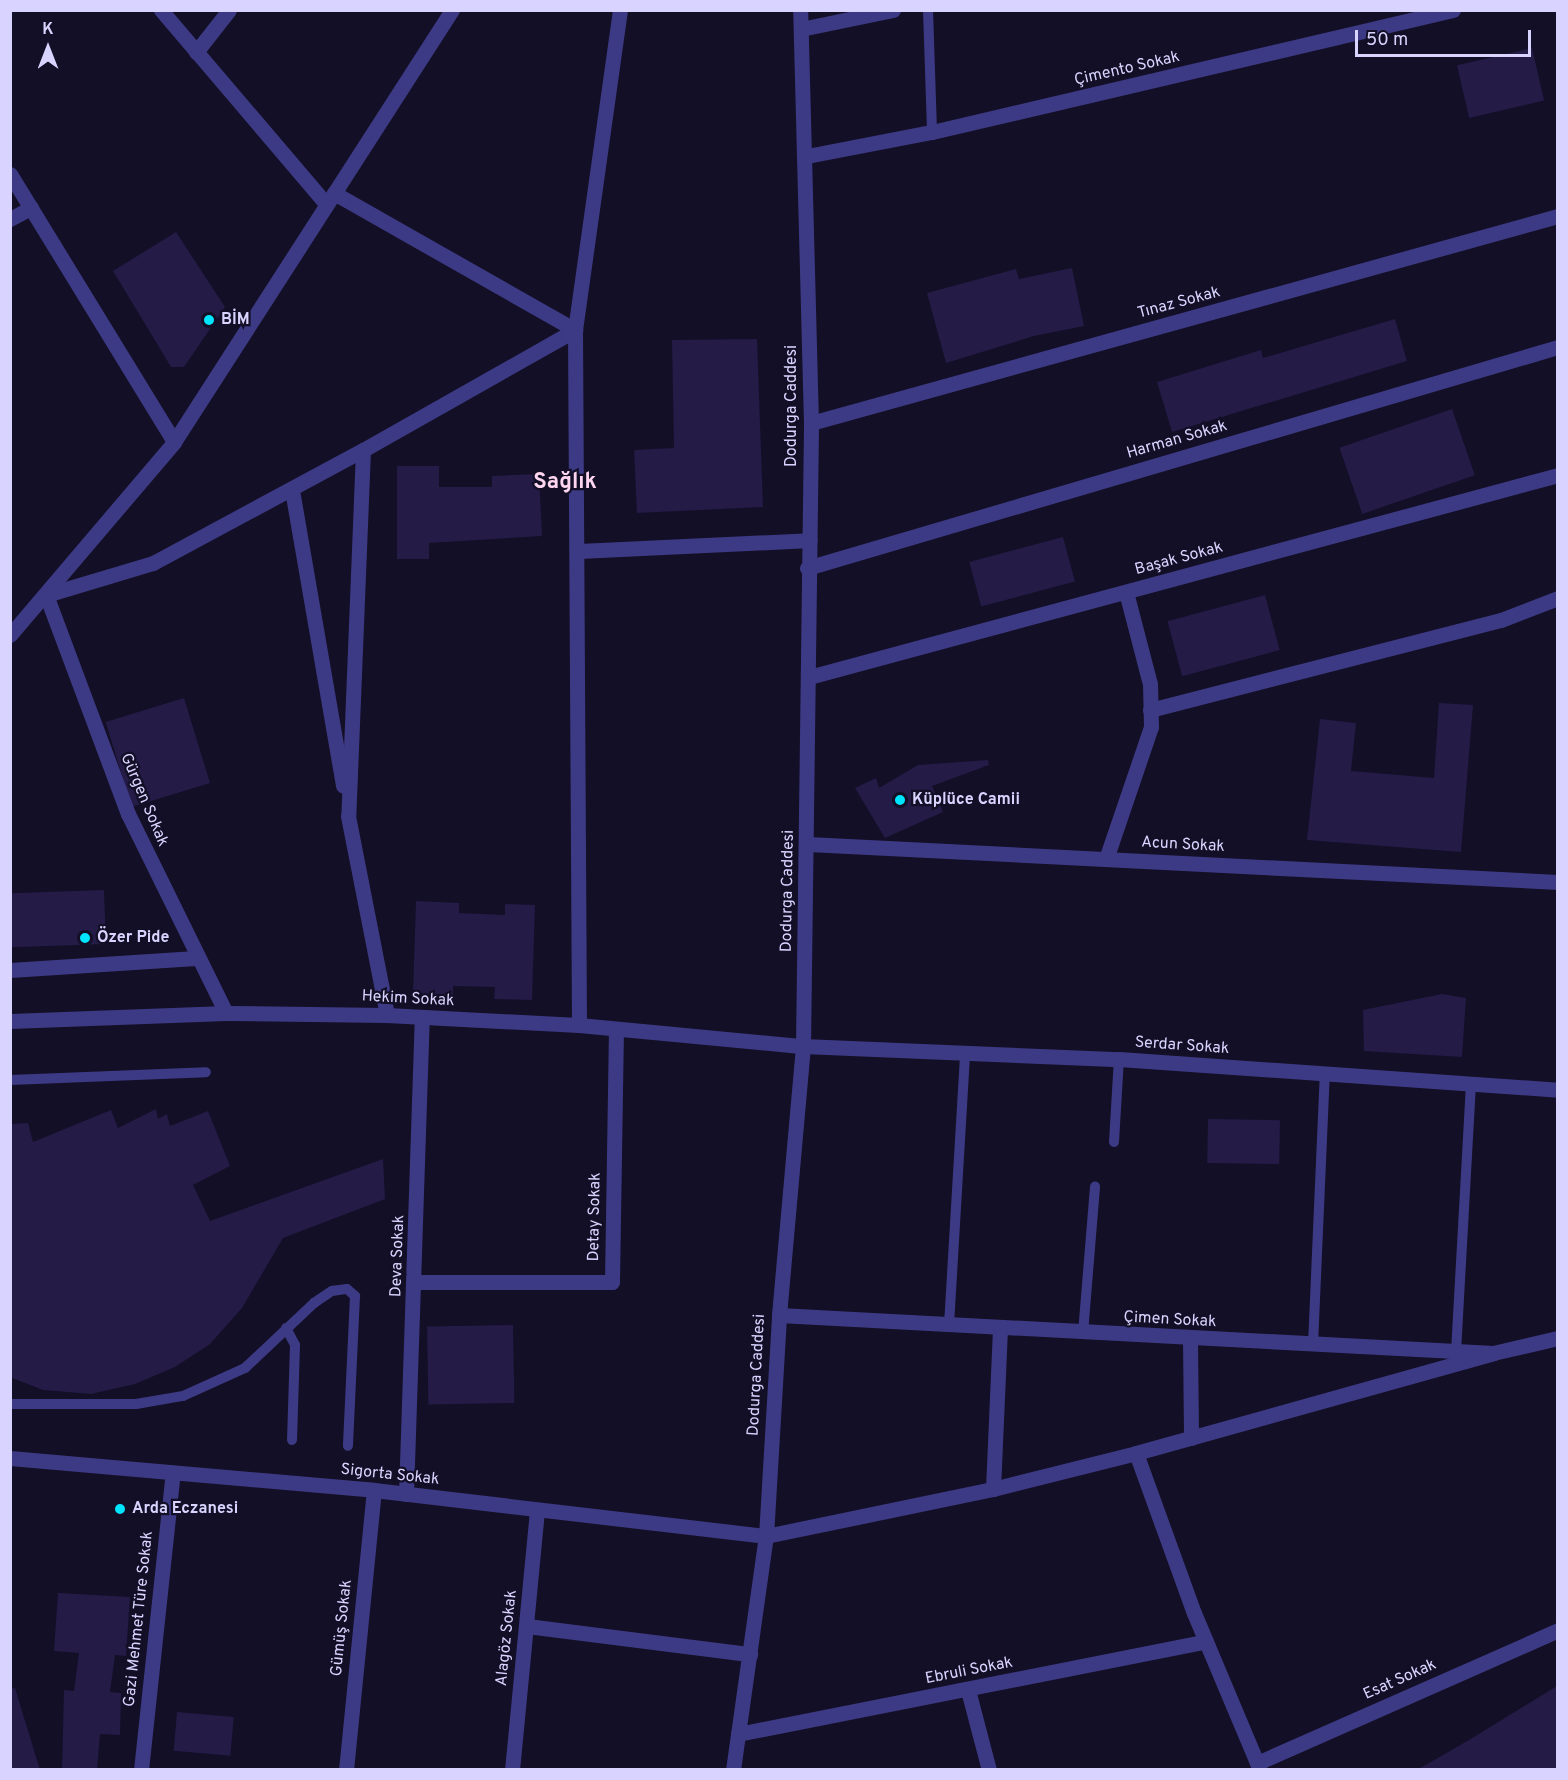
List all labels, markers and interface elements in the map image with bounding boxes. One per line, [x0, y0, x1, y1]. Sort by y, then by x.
north arrow [18, 18, 78, 78]
scale bar [1358, 18, 1534, 56]
text: K [42, 20, 54, 40]
text: 50 m [1366, 29, 1408, 52]
street label: Çimento Sokak [1072, 48, 1182, 90]
street label: Tınaz Sokak [1136, 283, 1222, 323]
place label: BİM [221, 310, 250, 330]
marker: BİM [202, 313, 216, 327]
street label: Dodurga Caddesi [782, 345, 802, 467]
street label: Harman Sokak [1124, 416, 1230, 464]
district label: Sağlık [533, 470, 597, 496]
street label: Başak Sokak [1133, 538, 1225, 580]
street label: Gürgen Sokak [116, 750, 172, 850]
place label: Küplüce Camii [912, 790, 1020, 810]
marker: Küplüce Camii [893, 793, 907, 807]
street label: Dodurga Caddesi [777, 830, 799, 952]
street label: Acun Sokak [1141, 833, 1225, 857]
place label: Özer Pide [97, 928, 169, 948]
marker: Özer Pide [78, 931, 92, 945]
street label: Hekim Sokak [361, 987, 455, 1011]
street label: Serdar Sokak [1134, 1033, 1230, 1059]
street label: Detay Sokak [585, 1172, 605, 1262]
street label: Deva Sokak [387, 1215, 409, 1297]
street label: Çimen Sokak [1123, 1308, 1217, 1332]
street label: Dodurga Caddesi [744, 1313, 770, 1437]
street label: Sigorta Sokak [340, 1460, 440, 1490]
place label: Arda Eczanesi [132, 1499, 238, 1519]
marker: Arda Eczanesi [113, 1502, 127, 1516]
street label: Gazi Mehmet Türe Sokak [120, 1530, 158, 1708]
street label: Gümüş Sokak [327, 1579, 357, 1677]
street label: Alagöz Sokak [492, 1589, 522, 1687]
street label: Ebruli Sokak [924, 1653, 1014, 1689]
street label: Esat Sokak [1361, 1655, 1439, 1705]

